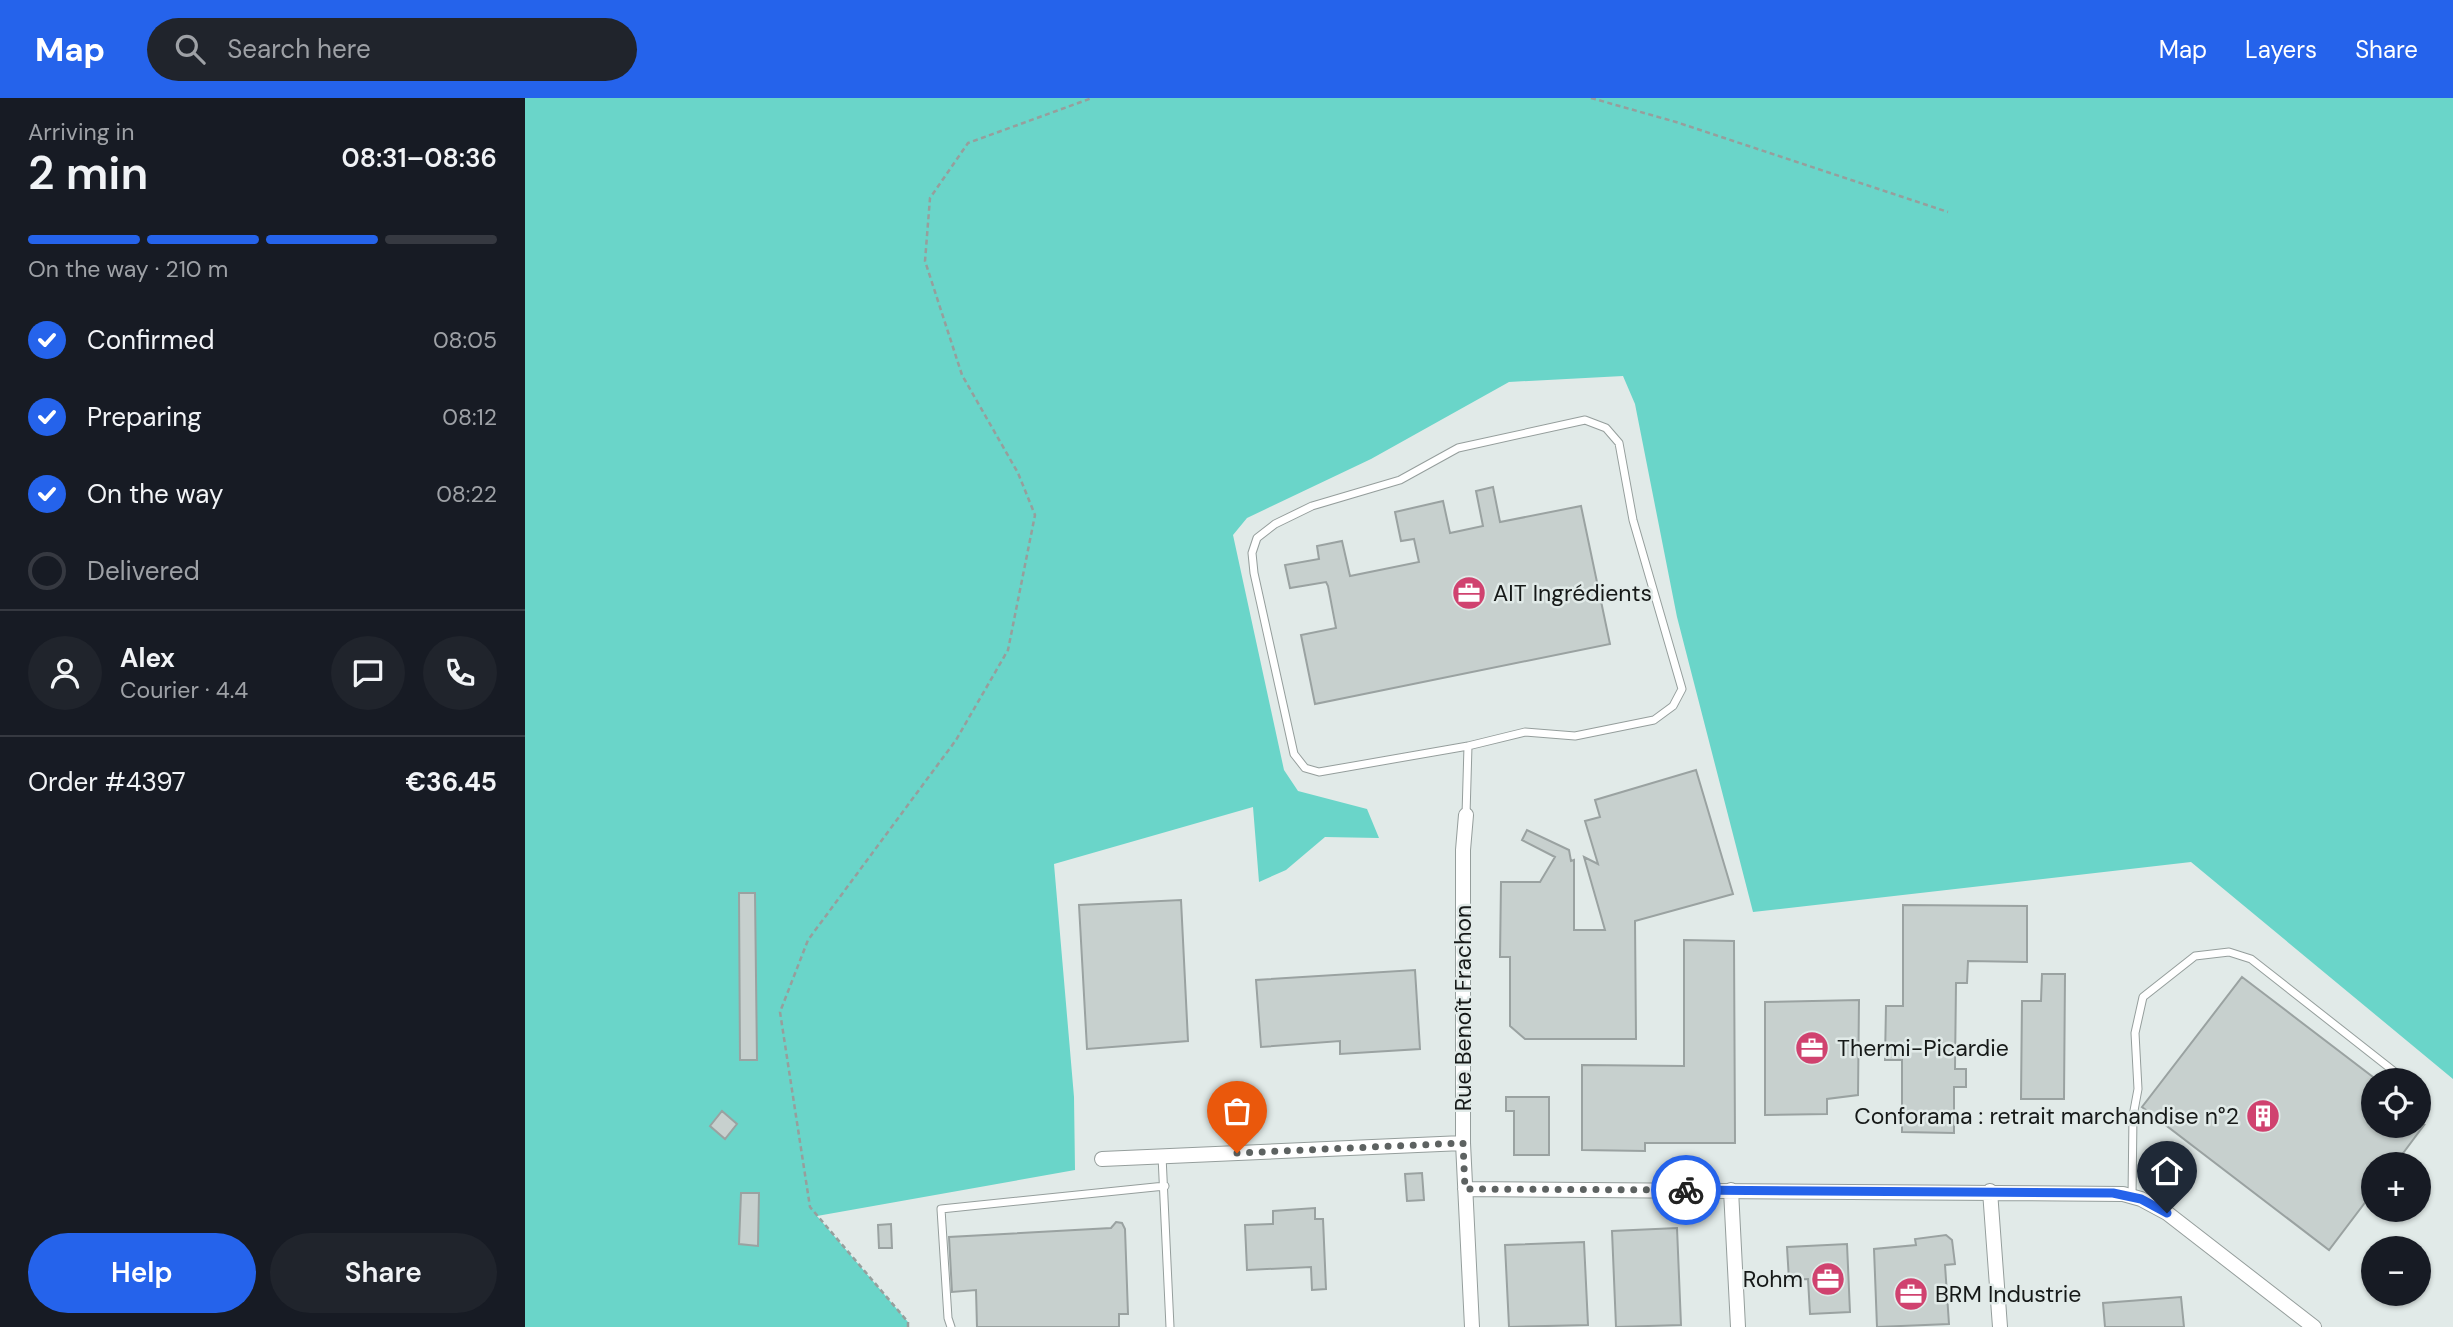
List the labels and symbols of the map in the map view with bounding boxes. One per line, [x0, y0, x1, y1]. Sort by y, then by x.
office icon: AIT Ingrédients [1450, 574, 1488, 612]
place label: AIT Ingrédients [1493, 578, 1652, 608]
street label: Rue Benoît Frachon [1448, 905, 1478, 1111]
office icon: Thermi-Picardie [1793, 1029, 1831, 1067]
place label: Thermi-Picardie [1837, 1033, 2009, 1063]
pin [1207, 1081, 1267, 1153]
building icon: Conforama : retrait marchandise n°2 [2244, 1097, 2282, 1135]
place label: Conforama : retrait marchandise n°2 [1854, 1101, 2239, 1131]
pin [2137, 1141, 2197, 1213]
courier [1651, 1155, 1721, 1225]
office icon: Rohm [1809, 1260, 1847, 1298]
place label: Rohm [1743, 1264, 1803, 1294]
office icon: BRM Industrie [1892, 1275, 1930, 1313]
place label: BRM Industrie [1935, 1279, 2081, 1309]

